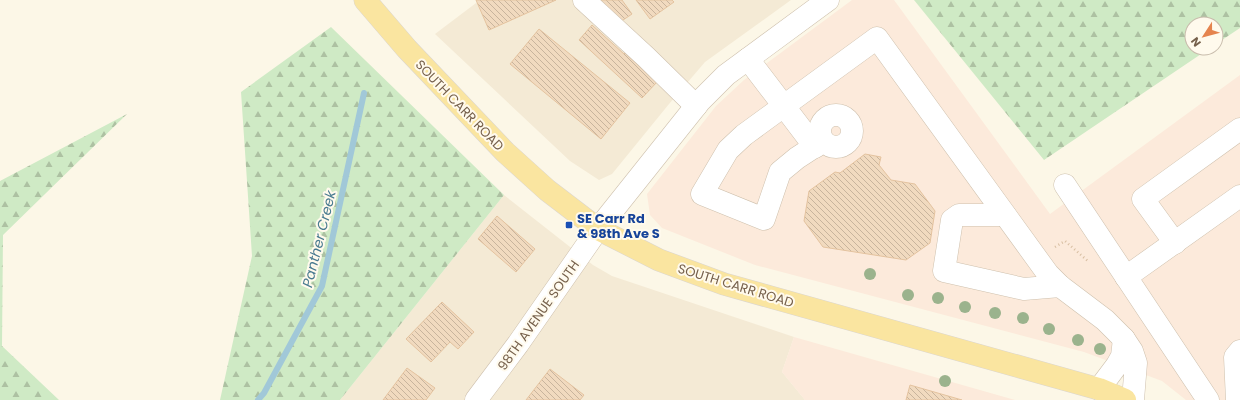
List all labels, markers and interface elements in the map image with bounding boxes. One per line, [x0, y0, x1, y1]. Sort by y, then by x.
north arrow [1184, 16, 1224, 56]
text: N [1187, 34, 1205, 50]
street label: SOUTH CARR ROAD [411, 55, 508, 155]
water label: Panther Creek [297, 188, 341, 290]
place label: SE Carr Rd & 98th Ave S [577, 209, 660, 243]
marker: SE Carr Rd & 98th Ave S [564, 220, 574, 230]
street label: 98TH AVENUE SOUTH [493, 256, 584, 374]
street label: SOUTH CARR ROAD [676, 259, 796, 312]

